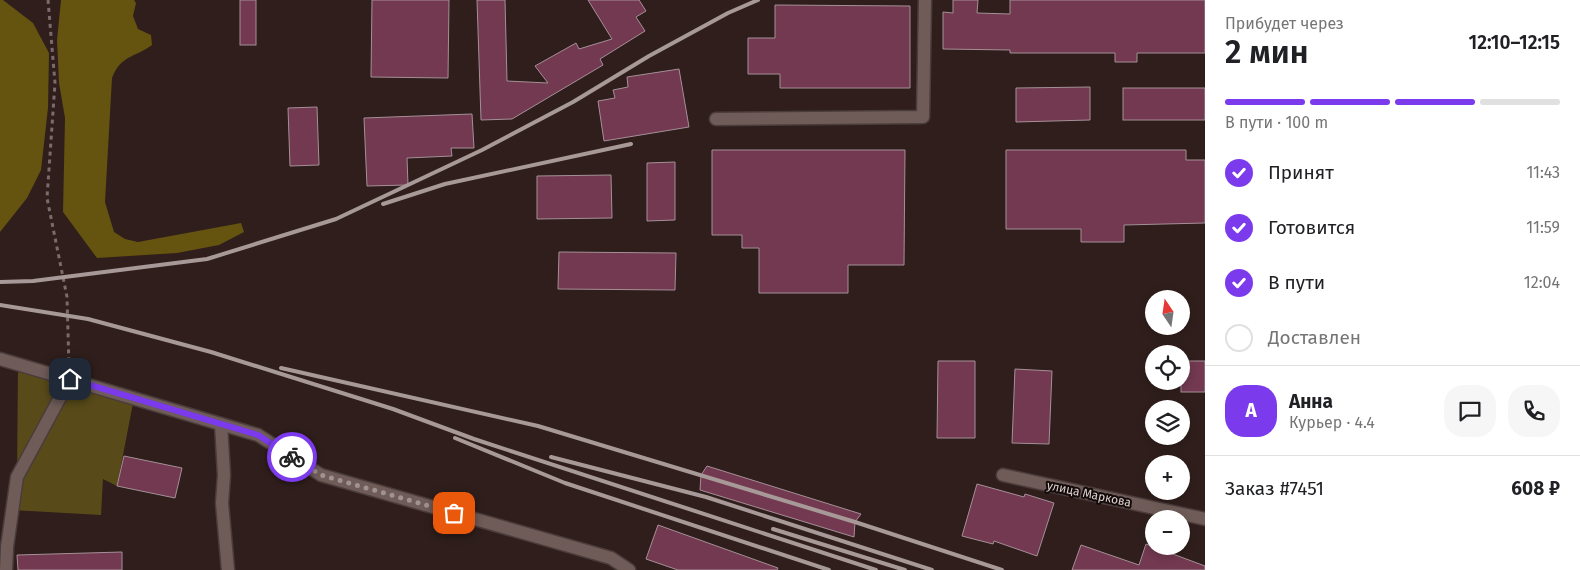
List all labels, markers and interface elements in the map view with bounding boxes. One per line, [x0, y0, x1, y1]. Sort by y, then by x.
text: Прибудет через [1225, 14, 1344, 33]
text: 12:10–12:15 [1469, 31, 1560, 54]
text: 2 мин [1225, 33, 1308, 71]
text: В пути · 100 m [1225, 113, 1328, 132]
icon: check [1225, 159, 1253, 187]
text: Принят [1268, 161, 1334, 184]
text: 11:43 [1526, 163, 1560, 182]
icon: check [1225, 214, 1253, 242]
text: Готовится [1268, 216, 1355, 239]
text: 11:59 [1526, 218, 1560, 237]
icon: check [1225, 269, 1253, 297]
text: В пути [1268, 271, 1325, 294]
text: 12:04 [1524, 273, 1560, 292]
north arrow [1145, 290, 1190, 335]
map controls [1145, 290, 1190, 555]
text: Доставлен [1268, 326, 1361, 349]
button: locate [1145, 345, 1190, 390]
pin [49, 358, 91, 400]
icon: home [56, 365, 84, 393]
button: chat [1444, 385, 1496, 437]
button: phone [1508, 385, 1560, 437]
text: Анна [1289, 390, 1333, 413]
text: А [1245, 399, 1257, 422]
button: layers [1145, 400, 1190, 445]
text: Курьер · 4.4 [1289, 413, 1375, 432]
courier [267, 432, 317, 482]
icon: bike [278, 443, 306, 471]
button: + [1145, 455, 1190, 500]
text: Заказ #7451 [1225, 477, 1324, 500]
text: 608 ₽ [1511, 477, 1560, 500]
street label: улица Маркова [1046, 478, 1132, 510]
pin [433, 492, 475, 534]
icon: bag [440, 499, 468, 527]
button: − [1145, 510, 1190, 555]

